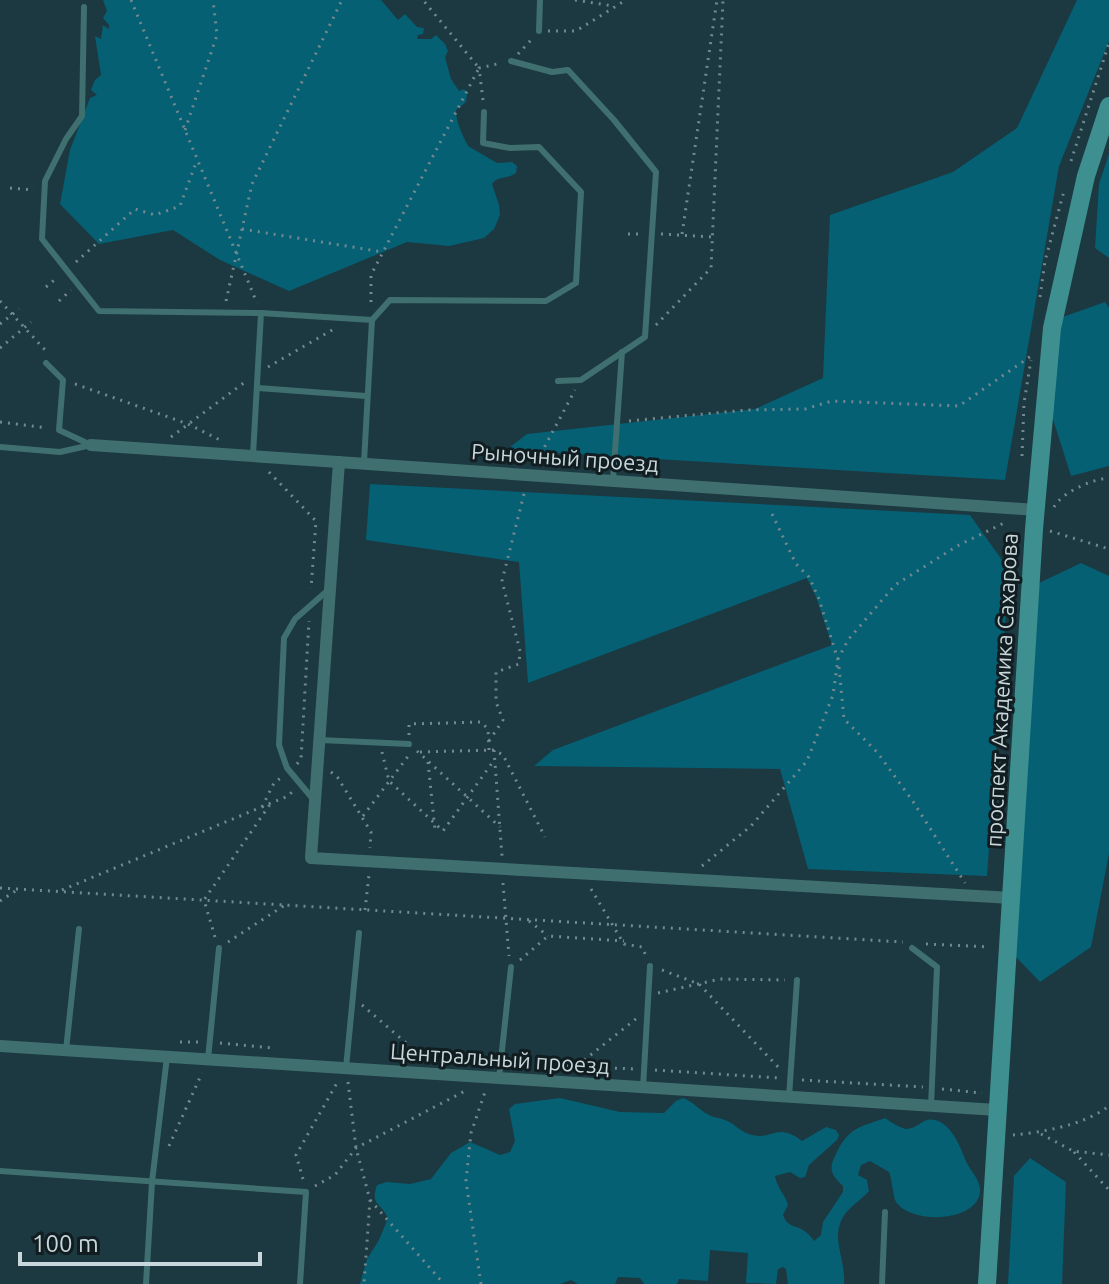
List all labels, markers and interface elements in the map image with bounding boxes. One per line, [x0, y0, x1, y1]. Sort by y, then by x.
street label: Рыночный проезд [470, 438, 660, 476]
street label: проспект Академика Сахарова [980, 532, 1022, 848]
street label: Центральный проезд [389, 1038, 611, 1078]
scale bar [20, 1216, 260, 1266]
text: 100 m [32, 1230, 99, 1257]

